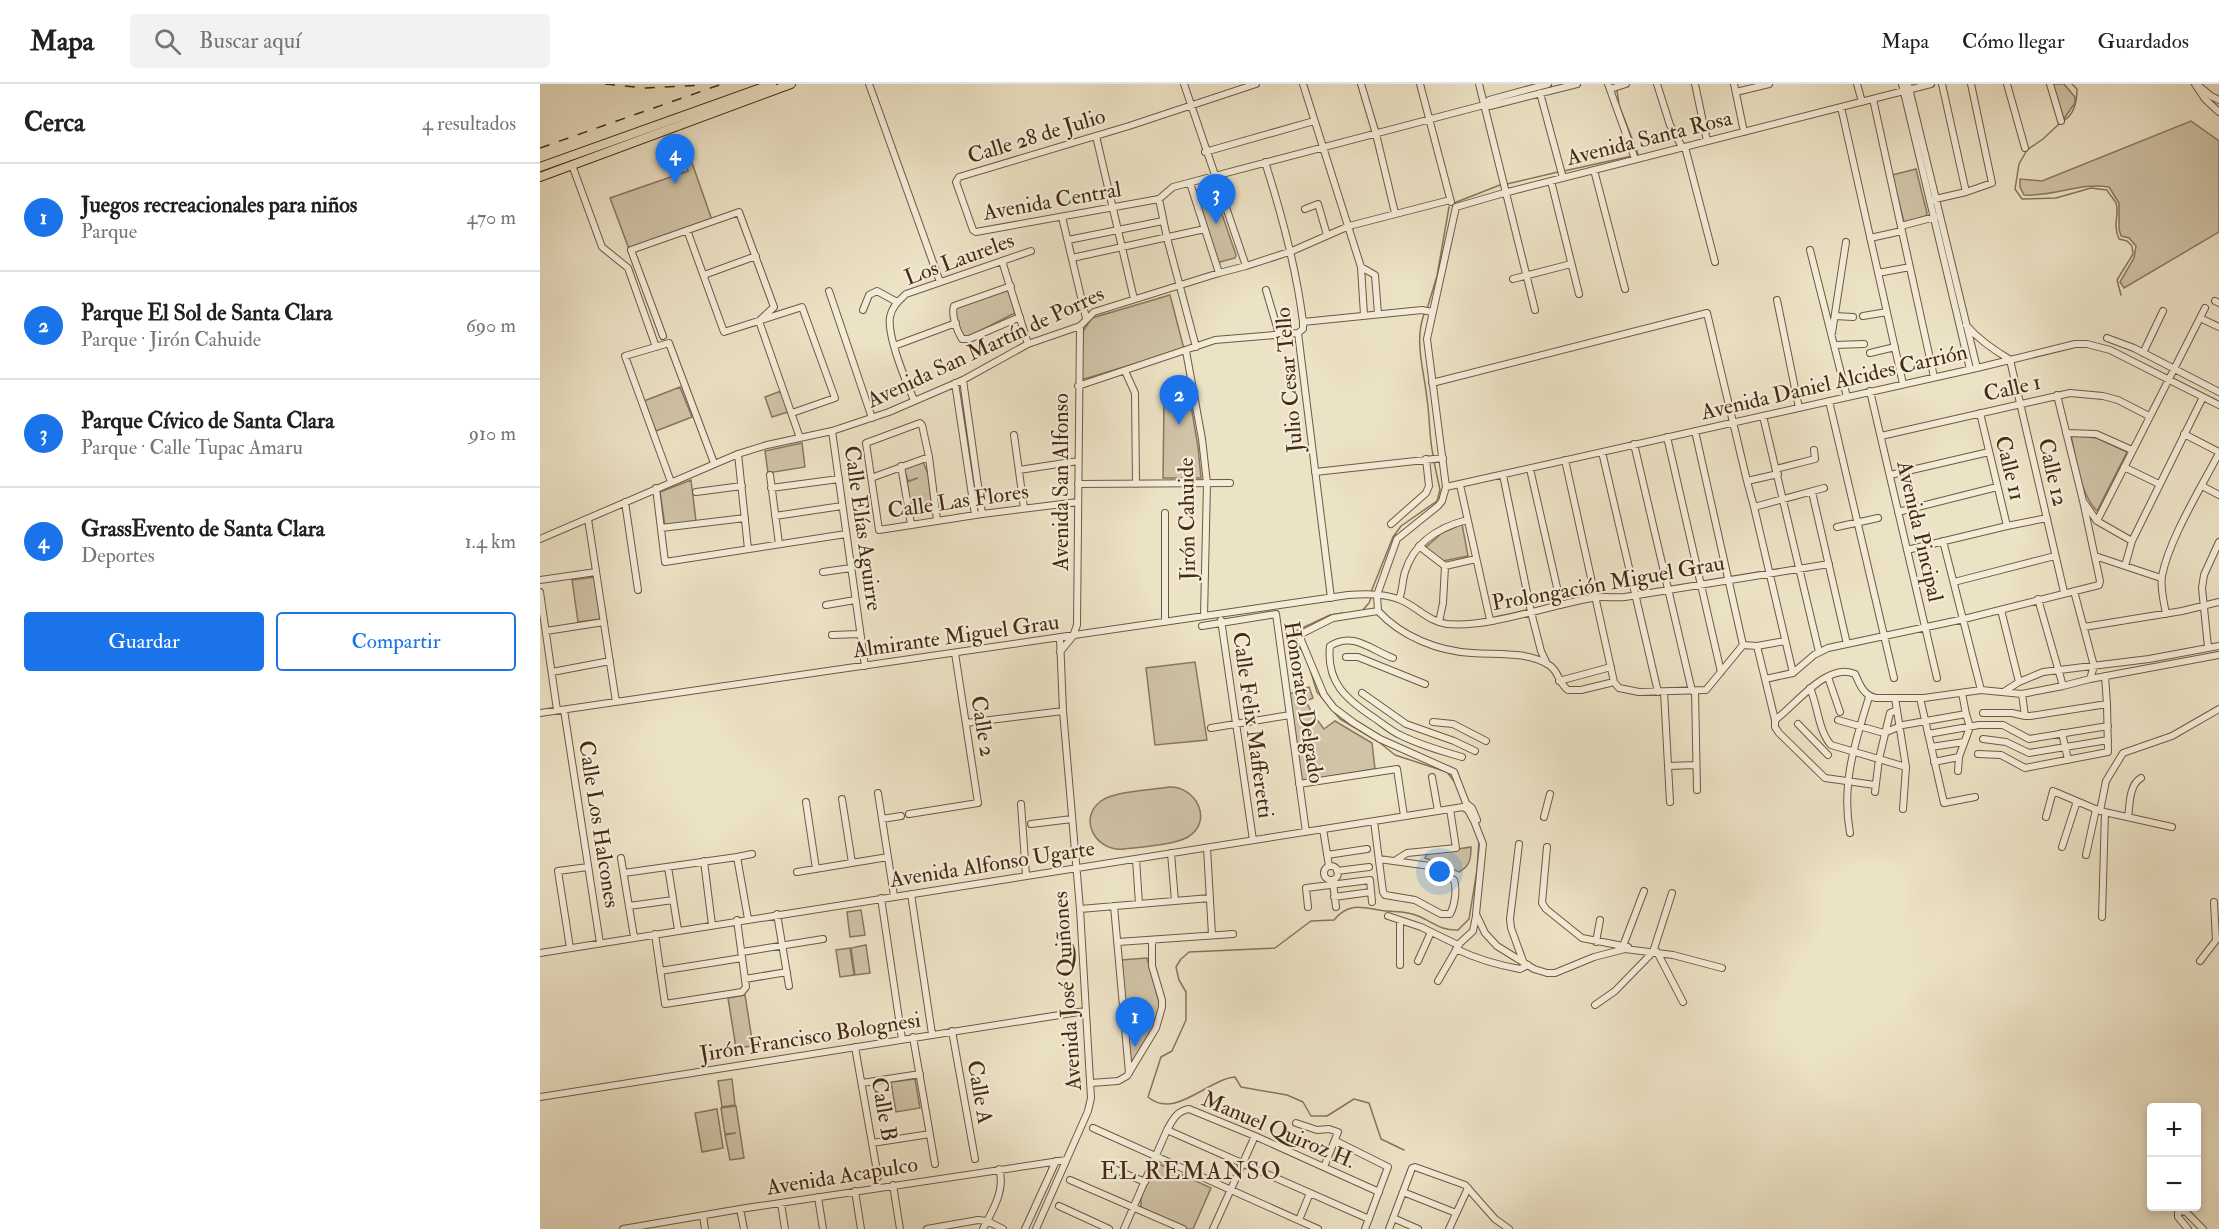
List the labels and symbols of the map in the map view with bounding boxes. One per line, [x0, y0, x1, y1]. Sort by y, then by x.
street label: Calle 28 de Julio [964, 102, 1109, 170]
street label: Avenida Santa Rosa [1563, 104, 1736, 172]
pin: 4 [656, 135, 694, 184]
pin: 3 [1196, 174, 1236, 224]
street label: Avenida Central [980, 175, 1124, 227]
street label: Los Laureles [901, 226, 1018, 292]
street label: Avenida San Martín de Porres [861, 280, 1109, 415]
street label: Julio Cesar Tello [1269, 306, 1309, 455]
street label: Avenida Daniel Alcides Carrión [1697, 338, 1970, 426]
street label: Calle 1 [1981, 368, 2044, 408]
pin: 2 [1160, 376, 1198, 425]
street label: Avenida San Alfonso [1047, 393, 1075, 572]
street label: Calle 11 [1988, 433, 2032, 504]
street label: Calle 12 [2032, 435, 2074, 509]
street label: Calle Elías Aguirre [838, 444, 888, 612]
street label: Jirón Cahuide [1172, 457, 1202, 582]
street label: Avenida Pincipal [1889, 457, 1950, 605]
street label: Calle Las Flores [886, 477, 1030, 525]
street label: Prolongación Miguel Grau [1490, 549, 1727, 617]
street label: Almirante Miguel Grau [850, 608, 1061, 664]
street label: Honorato Delgado [1277, 619, 1331, 785]
street label: Calle Felix Mafferetti [1226, 630, 1280, 820]
street label: Calle 2 [964, 694, 1002, 759]
street label: Calle Los Halcones [572, 739, 626, 910]
street label: Avenida Alfonso Ugarte [887, 834, 1097, 894]
your location [1425, 857, 1454, 886]
street label: Avenida José Quiñones [1046, 890, 1088, 1093]
pin: 1 [1116, 998, 1154, 1047]
street label: Jirón Francisco Bolognesi [697, 1006, 923, 1068]
street label: Calle A [961, 1058, 999, 1126]
street label: Calle B [865, 1075, 903, 1143]
street label: Manuel Quiroz H. [1198, 1085, 1360, 1175]
street label: Avenida Acapulco [764, 1150, 920, 1203]
district label: EL REMANSO [1100, 1156, 1282, 1187]

